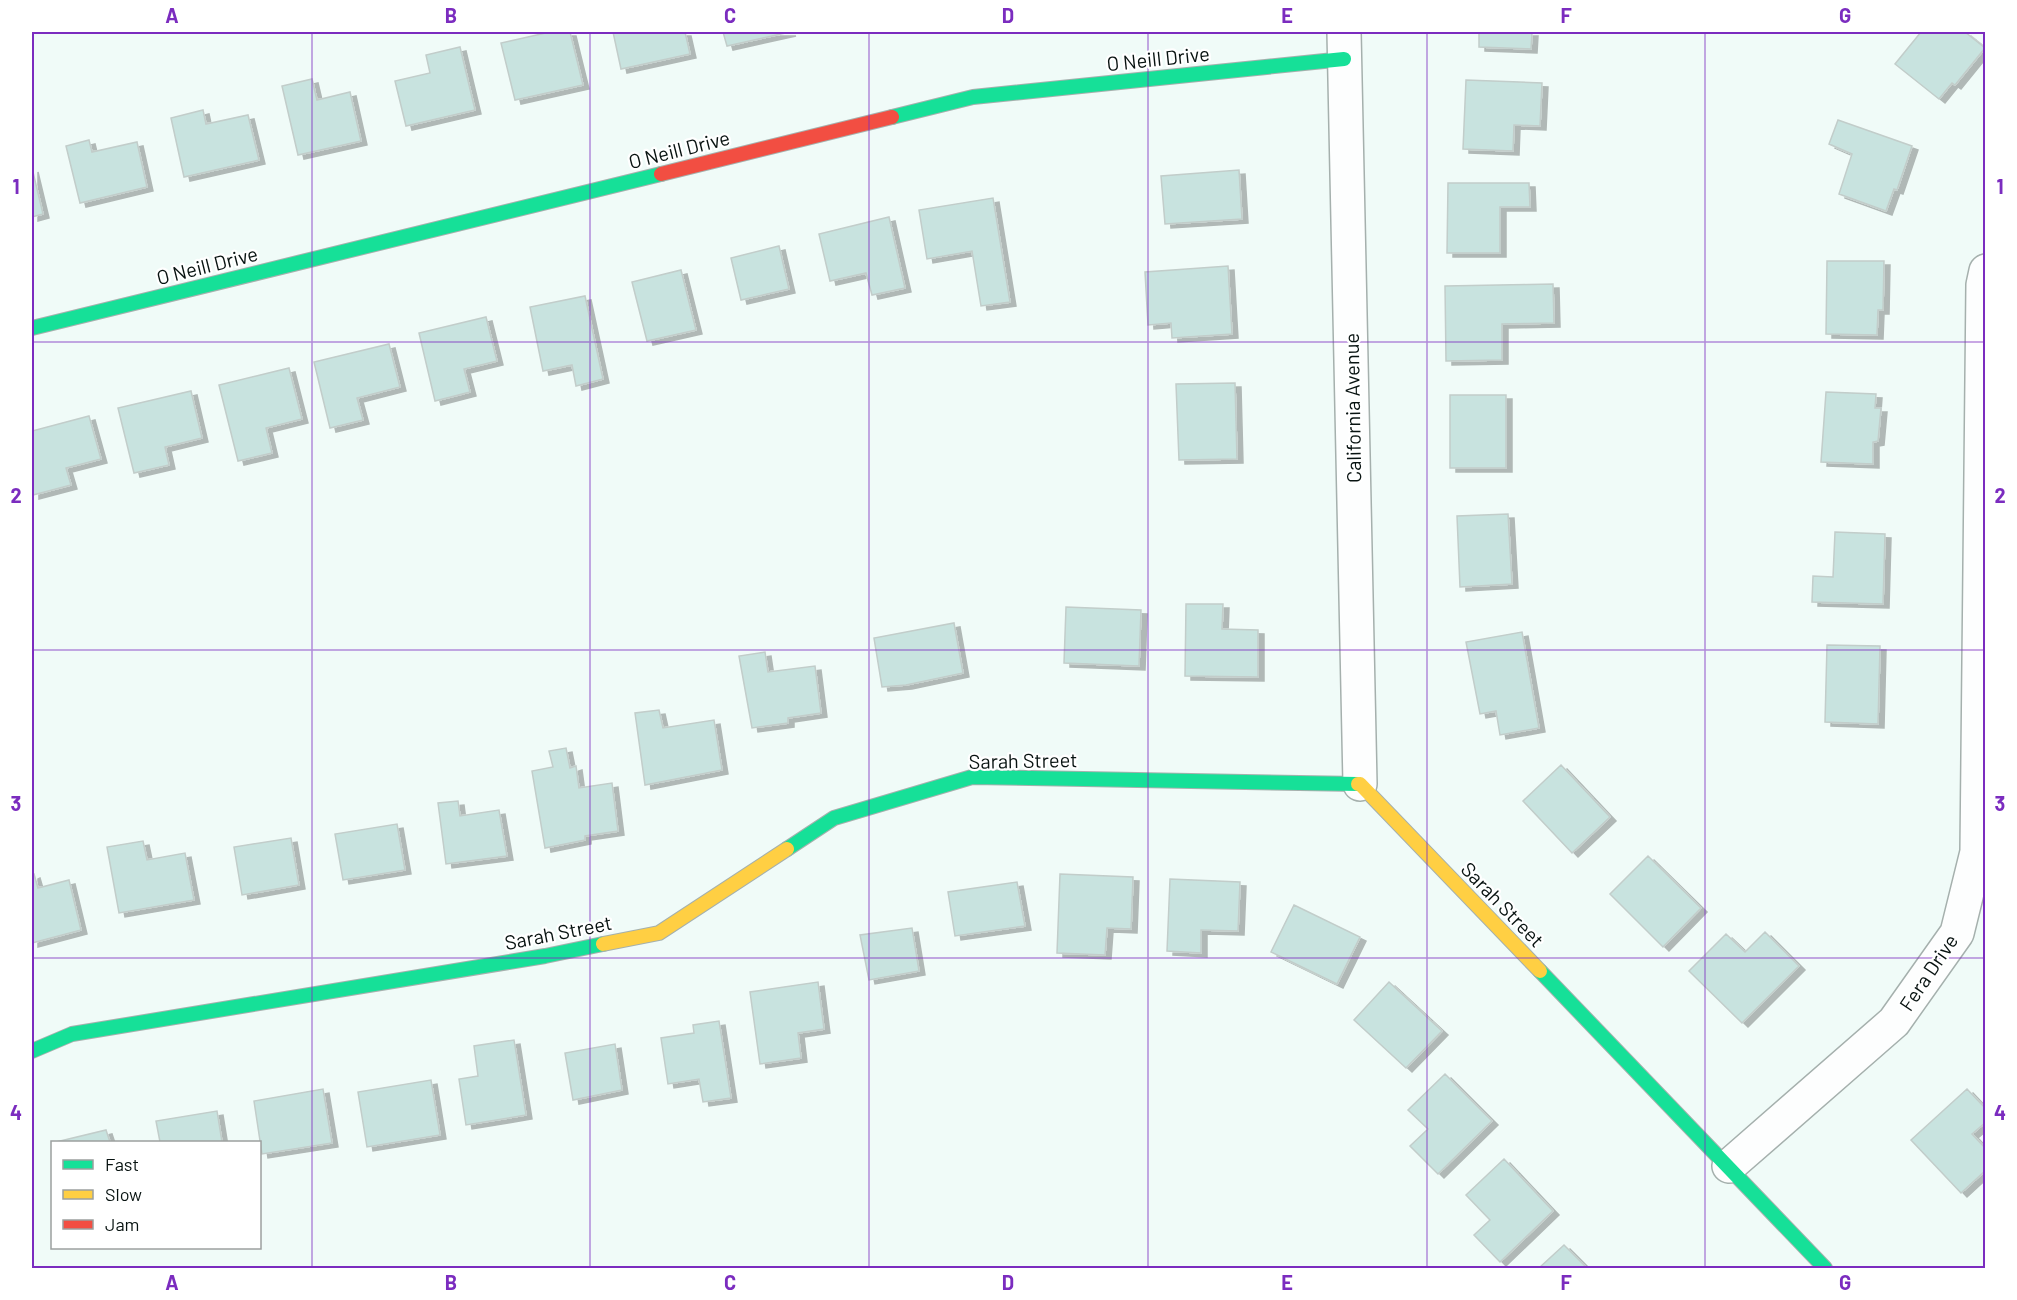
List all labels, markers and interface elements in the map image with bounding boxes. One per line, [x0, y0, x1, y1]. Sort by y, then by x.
text: A [165, 3, 179, 27]
text: B [445, 3, 457, 27]
text: C [724, 3, 736, 27]
text: D [1002, 3, 1014, 27]
text: E [1281, 3, 1293, 27]
text: F [1560, 3, 1572, 27]
text: G [1839, 3, 1851, 27]
street label: O Neill Drive [1105, 41, 1211, 75]
street label: O Neill Drive [626, 125, 732, 173]
text: 1 [12, 174, 20, 198]
text: 1 [1996, 174, 2004, 198]
street label: O Neill Drive [154, 241, 260, 289]
street label: California Avenue [1339, 333, 1365, 483]
text: 2 [10, 483, 22, 507]
text: 2 [1994, 483, 2006, 507]
street label: Sarah Street [968, 747, 1078, 773]
text: 3 [11, 791, 21, 815]
text: 3 [1995, 791, 2005, 815]
street label: Sarah Street [1457, 857, 1549, 951]
street label: Sarah Street [502, 910, 614, 954]
street label: Fera Drive [1894, 929, 1962, 1015]
text: 4 [10, 1100, 22, 1124]
text: 4 [1994, 1100, 2006, 1124]
legend [51, 1141, 261, 1249]
text: Fast [105, 1153, 139, 1175]
text: Slow [105, 1183, 142, 1205]
text: Jam [105, 1213, 139, 1235]
text: A [165, 1270, 179, 1294]
text: B [445, 1270, 457, 1294]
text: C [724, 1270, 736, 1294]
text: D [1002, 1270, 1014, 1294]
text: E [1281, 1270, 1293, 1294]
text: F [1560, 1270, 1572, 1294]
text: G [1839, 1270, 1851, 1294]

